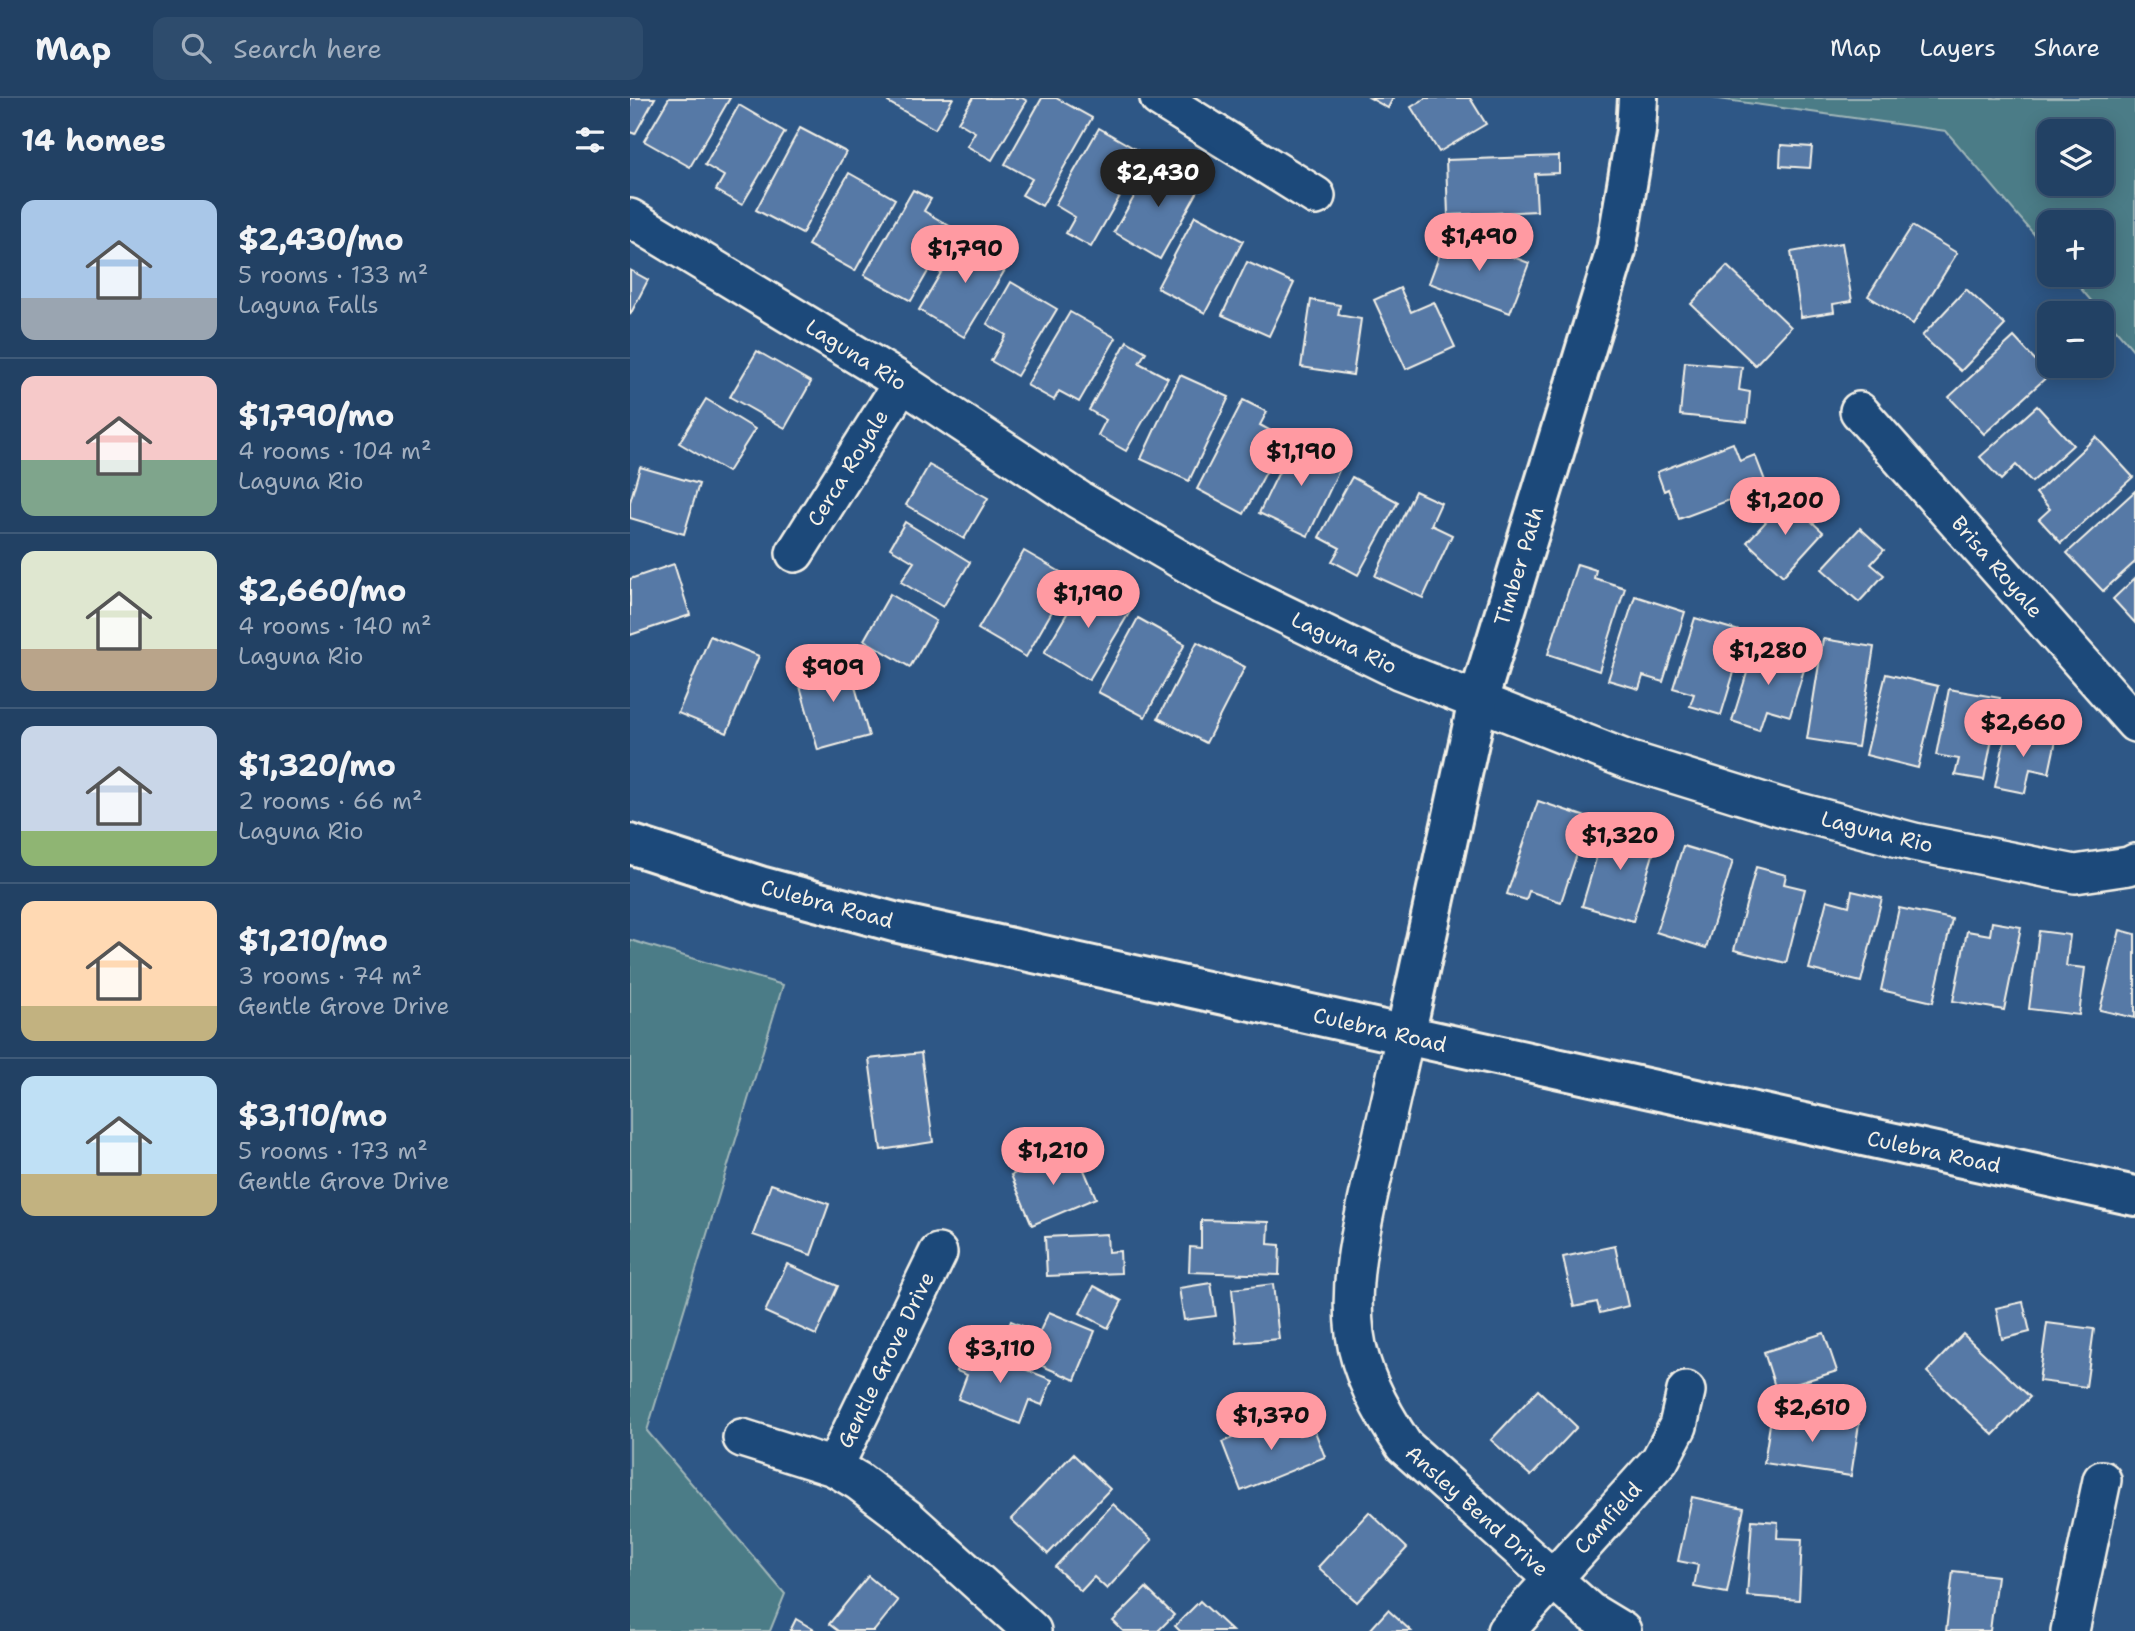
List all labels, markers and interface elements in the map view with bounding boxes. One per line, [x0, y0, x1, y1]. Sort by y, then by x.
search box [153, 17, 643, 80]
text: Map [35, 26, 111, 71]
icon: search [177, 29, 215, 67]
text: Search here [233, 31, 382, 66]
text: Map [1830, 32, 1881, 64]
text: Layers [1919, 32, 1996, 64]
text: Share [2034, 32, 2100, 64]
map controls [2037, 119, 2114, 378]
button: layers [2037, 119, 2114, 196]
text: 14 homes [21, 120, 166, 161]
icon: filters [571, 121, 609, 159]
pin: $2,430 [1101, 150, 1215, 209]
text: $2,430 [1116, 157, 1200, 187]
button: + [2037, 210, 2114, 287]
pin: $1,490 [1422, 214, 1536, 273]
text: $2,430/mo [238, 219, 404, 260]
text: $1,490 [1441, 221, 1518, 251]
pin: $1,790 [908, 226, 1022, 285]
icon: home [77, 228, 161, 312]
text: $1,790 [927, 233, 1003, 263]
text: 5 rooms · 133 m² [238, 260, 428, 290]
text: Laguna Falls [238, 290, 379, 320]
button: − [2037, 301, 2114, 378]
street label: Laguna Rio [800, 313, 912, 397]
text: $1,790/mo [238, 395, 394, 436]
icon: home [77, 404, 161, 488]
street label: Cerca Royale [801, 404, 895, 532]
pin: $1,190 [1244, 428, 1358, 488]
text: 4 rooms · 104 m² [238, 436, 431, 466]
text: $1,190 [1266, 436, 1336, 466]
text: Laguna Rio [238, 466, 363, 496]
pin: $1,200 [1728, 478, 1842, 537]
text: $1,200 [1746, 485, 1824, 515]
street label: Timber Path [1488, 503, 1550, 629]
street label: Brisa Royale [1945, 510, 2049, 624]
text: $2,660/mo [238, 570, 407, 611]
pin: $1,190 [1031, 570, 1145, 630]
text: $1,190 [1053, 578, 1123, 608]
icon: home [77, 579, 161, 663]
street label: Laguna Rio [1286, 605, 1402, 681]
text: 4 rooms · 140 m² [238, 611, 432, 641]
pin: $1,280 [1711, 628, 1825, 687]
text: $1,280 [1729, 635, 1807, 665]
text: Laguna Rio [238, 641, 363, 671]
pin: $909 [792, 644, 874, 704]
text: $909 [802, 652, 864, 682]
pin: $2,660 [1966, 700, 2080, 759]
text: $2,660 [1980, 707, 2066, 737]
text: $1,320/mo [238, 745, 396, 786]
icon: home [77, 754, 161, 838]
text: 2 rooms · 66 m² [238, 786, 423, 816]
street label: Laguna Rio [1818, 805, 1936, 859]
pin: $1,320 [1563, 812, 1677, 872]
text: Laguna Rio [238, 816, 363, 846]
text: $1,320 [1581, 820, 1659, 850]
street label: Culebra Road [758, 873, 896, 935]
text: $1,210/mo [238, 920, 388, 961]
icon: home [77, 929, 161, 1013]
text: 3 rooms · 74 m² [238, 961, 422, 991]
text: Gentle Grove Drive [238, 991, 449, 1021]
street label: Culebra Road [1311, 1001, 1449, 1059]
text: $3,110/mo [238, 1095, 387, 1136]
icon: home [77, 1104, 161, 1188]
street label: Culebra Road [1865, 1124, 2003, 1180]
pin: $1,210 [996, 1128, 1110, 1187]
text: $1,210 [1017, 1135, 1089, 1165]
text: 5 rooms · 173 m² [238, 1136, 428, 1166]
text: Gentle Grove Drive [238, 1166, 449, 1196]
street label: Gentle Grove Drive [831, 1267, 941, 1453]
pin: $3,110 [943, 1326, 1057, 1385]
text: $3,110 [965, 1333, 1035, 1363]
pin: $2,610 [1755, 1384, 1869, 1444]
pin: $1,370 [1214, 1392, 1328, 1452]
text: $2,610 [1773, 1392, 1851, 1422]
text: $1,370 [1232, 1400, 1310, 1430]
street label: Ansley Bend Drive [1399, 1439, 1555, 1583]
street label: Camfield [1568, 1476, 1648, 1560]

